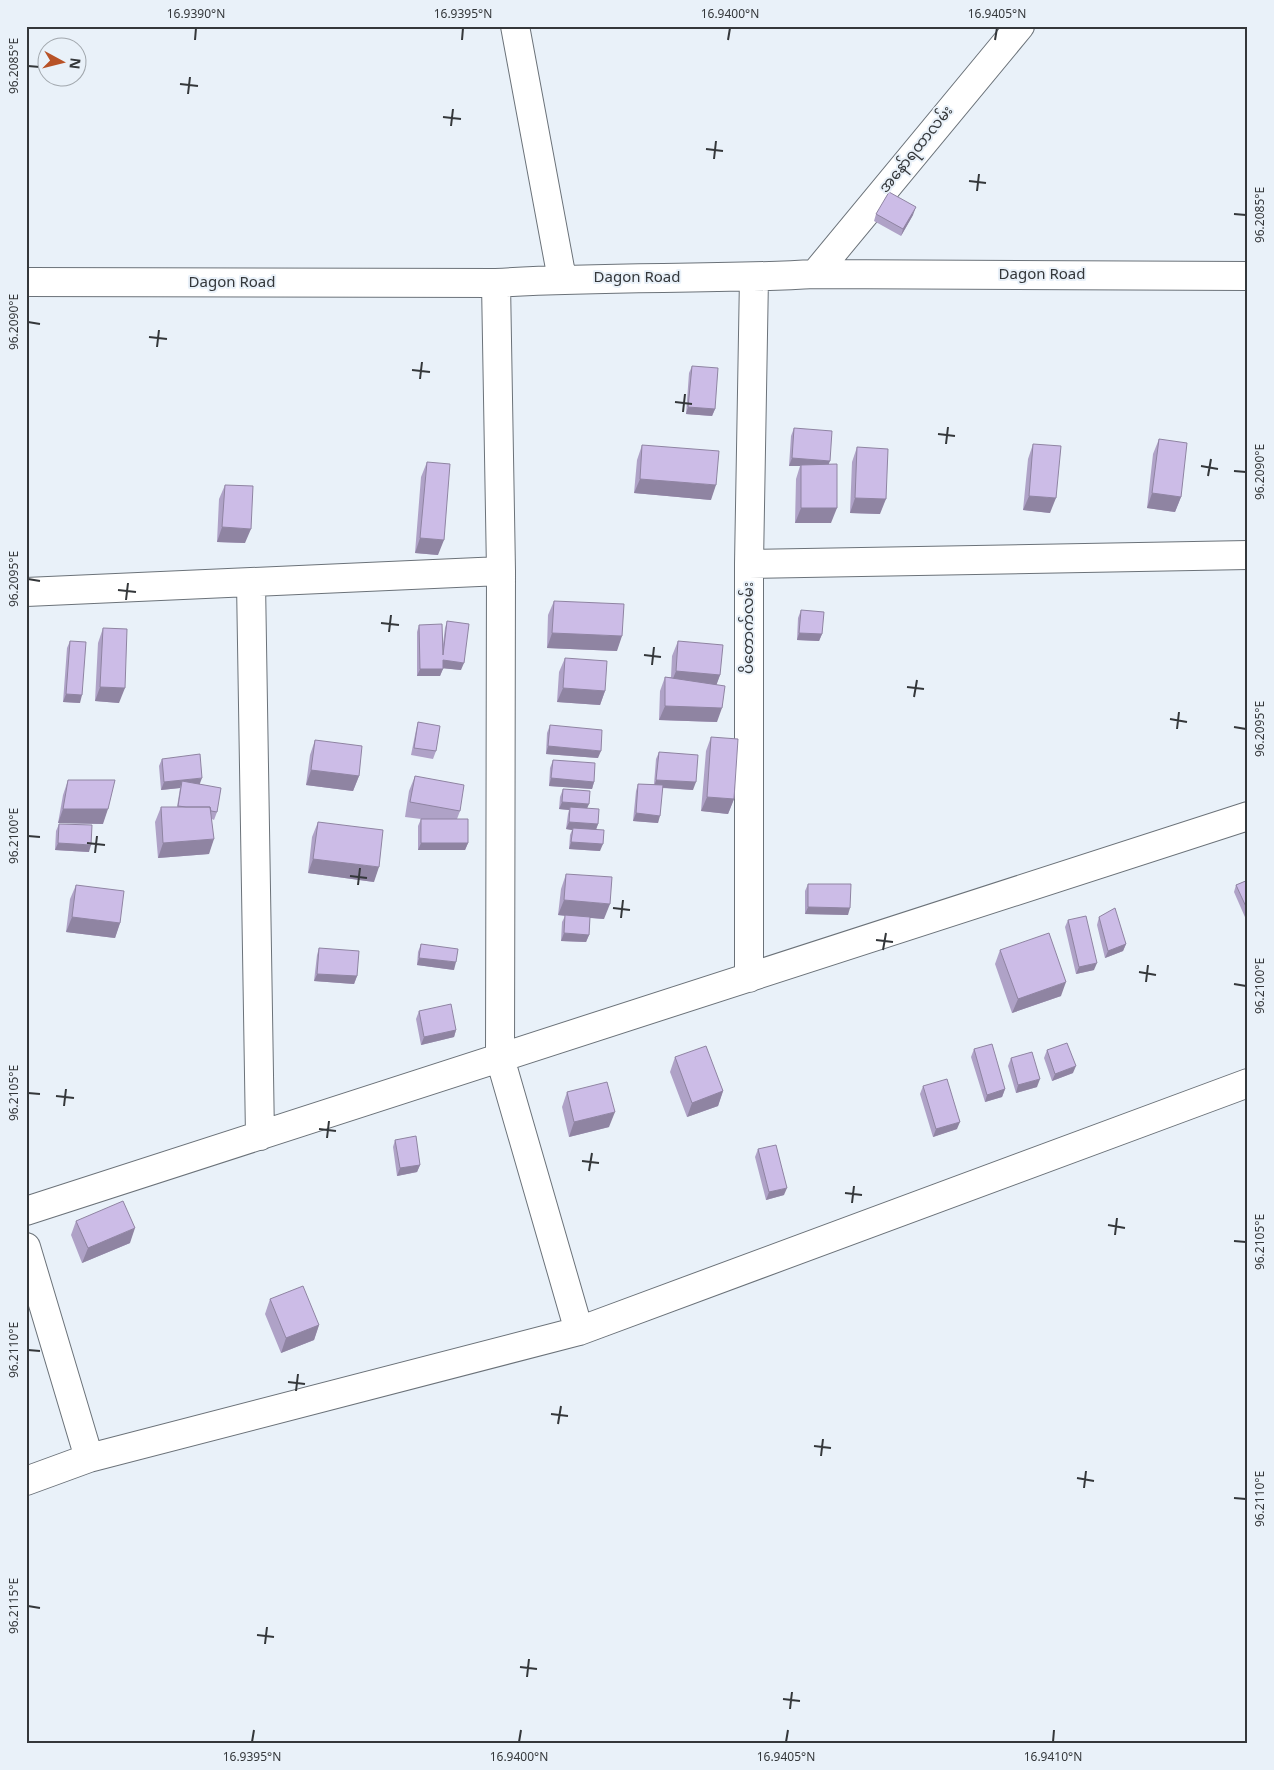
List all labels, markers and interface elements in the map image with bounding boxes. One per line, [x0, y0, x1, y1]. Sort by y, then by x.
text: 16.9390°N [167, 2, 225, 28]
text: 16.9395°N [434, 2, 492, 28]
text: 16.9400°N [701, 2, 759, 28]
text: 16.9405°N [968, 2, 1026, 28]
text: 96.2085°E [2, 38, 28, 94]
north arrow [38, 38, 88, 88]
text: N [57, 56, 89, 71]
street label: အနော်ရထာလမ်း [871, 98, 963, 202]
text: 96.2085°E [1248, 187, 1274, 243]
street label: Dagon Road [999, 259, 1085, 292]
street label: Dagon Road [594, 262, 680, 295]
street label: Dagon Road [189, 267, 275, 300]
text: 96.2090°E [2, 294, 28, 350]
text: 96.2090°E [1248, 444, 1274, 500]
text: 96.2095°E [2, 551, 28, 607]
street label: ပိတောက်လမ်း [733, 582, 766, 674]
text: 96.2095°E [1248, 701, 1274, 757]
text: 96.2100°E [2, 808, 28, 864]
text: 96.2100°E [1248, 958, 1274, 1014]
text: 96.2105°E [2, 1065, 28, 1121]
text: 96.2105°E [1248, 1214, 1274, 1270]
text: 96.2110°E [2, 1322, 28, 1378]
text: 96.2110°E [1248, 1471, 1274, 1527]
text: 96.2115°E [2, 1578, 28, 1634]
text: 16.9395°N [223, 1745, 281, 1770]
text: 16.9400°N [490, 1745, 548, 1770]
text: 16.9405°N [757, 1745, 815, 1770]
text: 16.9410°N [1024, 1745, 1082, 1770]

